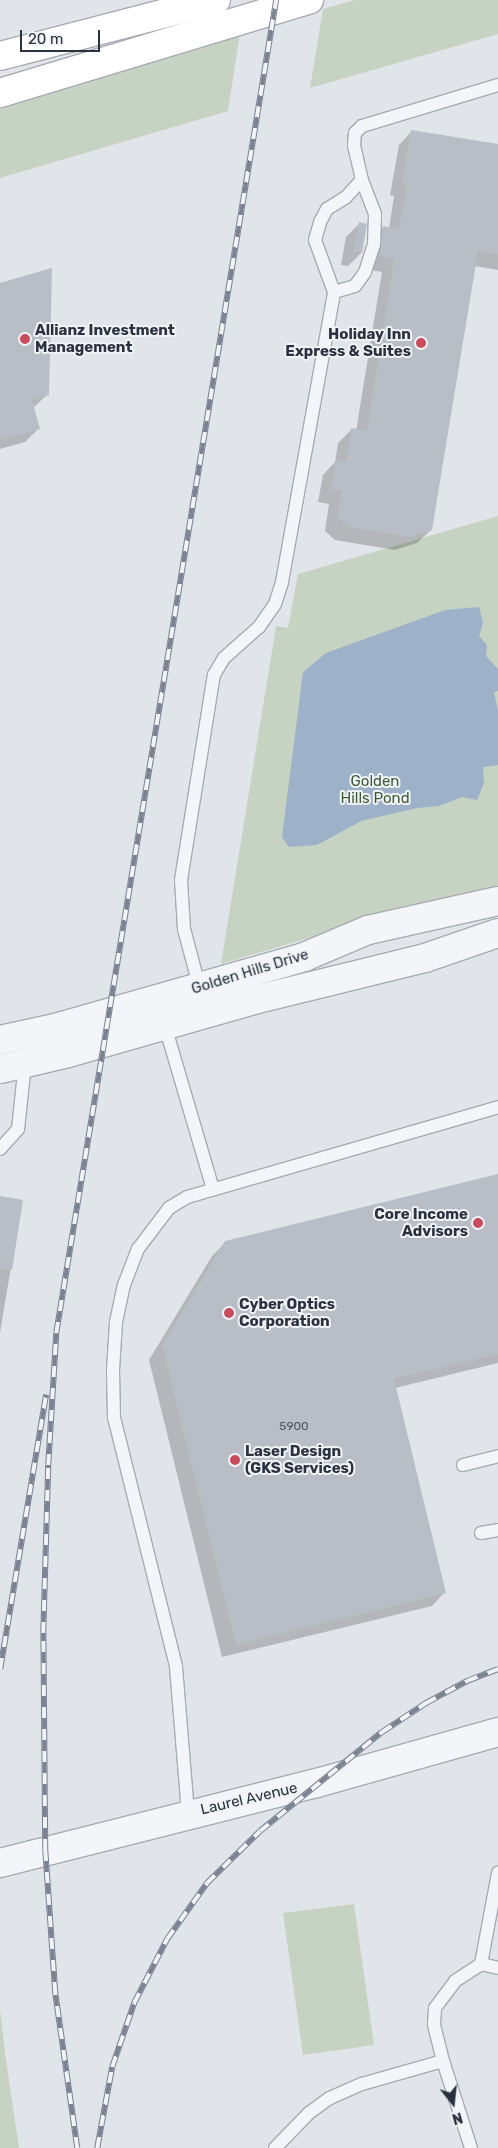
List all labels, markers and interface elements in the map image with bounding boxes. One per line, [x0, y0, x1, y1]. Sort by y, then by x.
scale bar [22, 20, 102, 52]
text: 20 m [28, 30, 63, 48]
place label: Allianz Investment Management [35, 321, 175, 356]
place label: Holiday Inn Express & Suites [285, 325, 411, 360]
marker: Allianz Investment Management [19, 333, 31, 345]
marker: Holiday Inn Express & Suites [415, 337, 427, 349]
park label: Golden Hills Pond [340, 772, 410, 807]
street label: Golden Hills Drive [189, 946, 311, 998]
place label: Core Income Advisors [374, 1205, 468, 1240]
marker: Core Income Advisors [472, 1217, 484, 1229]
place label: Cyber Optics Corporation [239, 1295, 335, 1330]
marker: Cyber Optics Corporation [223, 1307, 235, 1319]
house number: 5900 [279, 1420, 309, 1434]
place label: Laser Design (GKS Services) [245, 1442, 354, 1477]
marker: Laser Design (GKS Services) [229, 1454, 241, 1466]
street label: Laurel Avenue [198, 1779, 300, 1819]
north arrow [428, 2078, 478, 2128]
text: N [450, 2108, 464, 2127]

